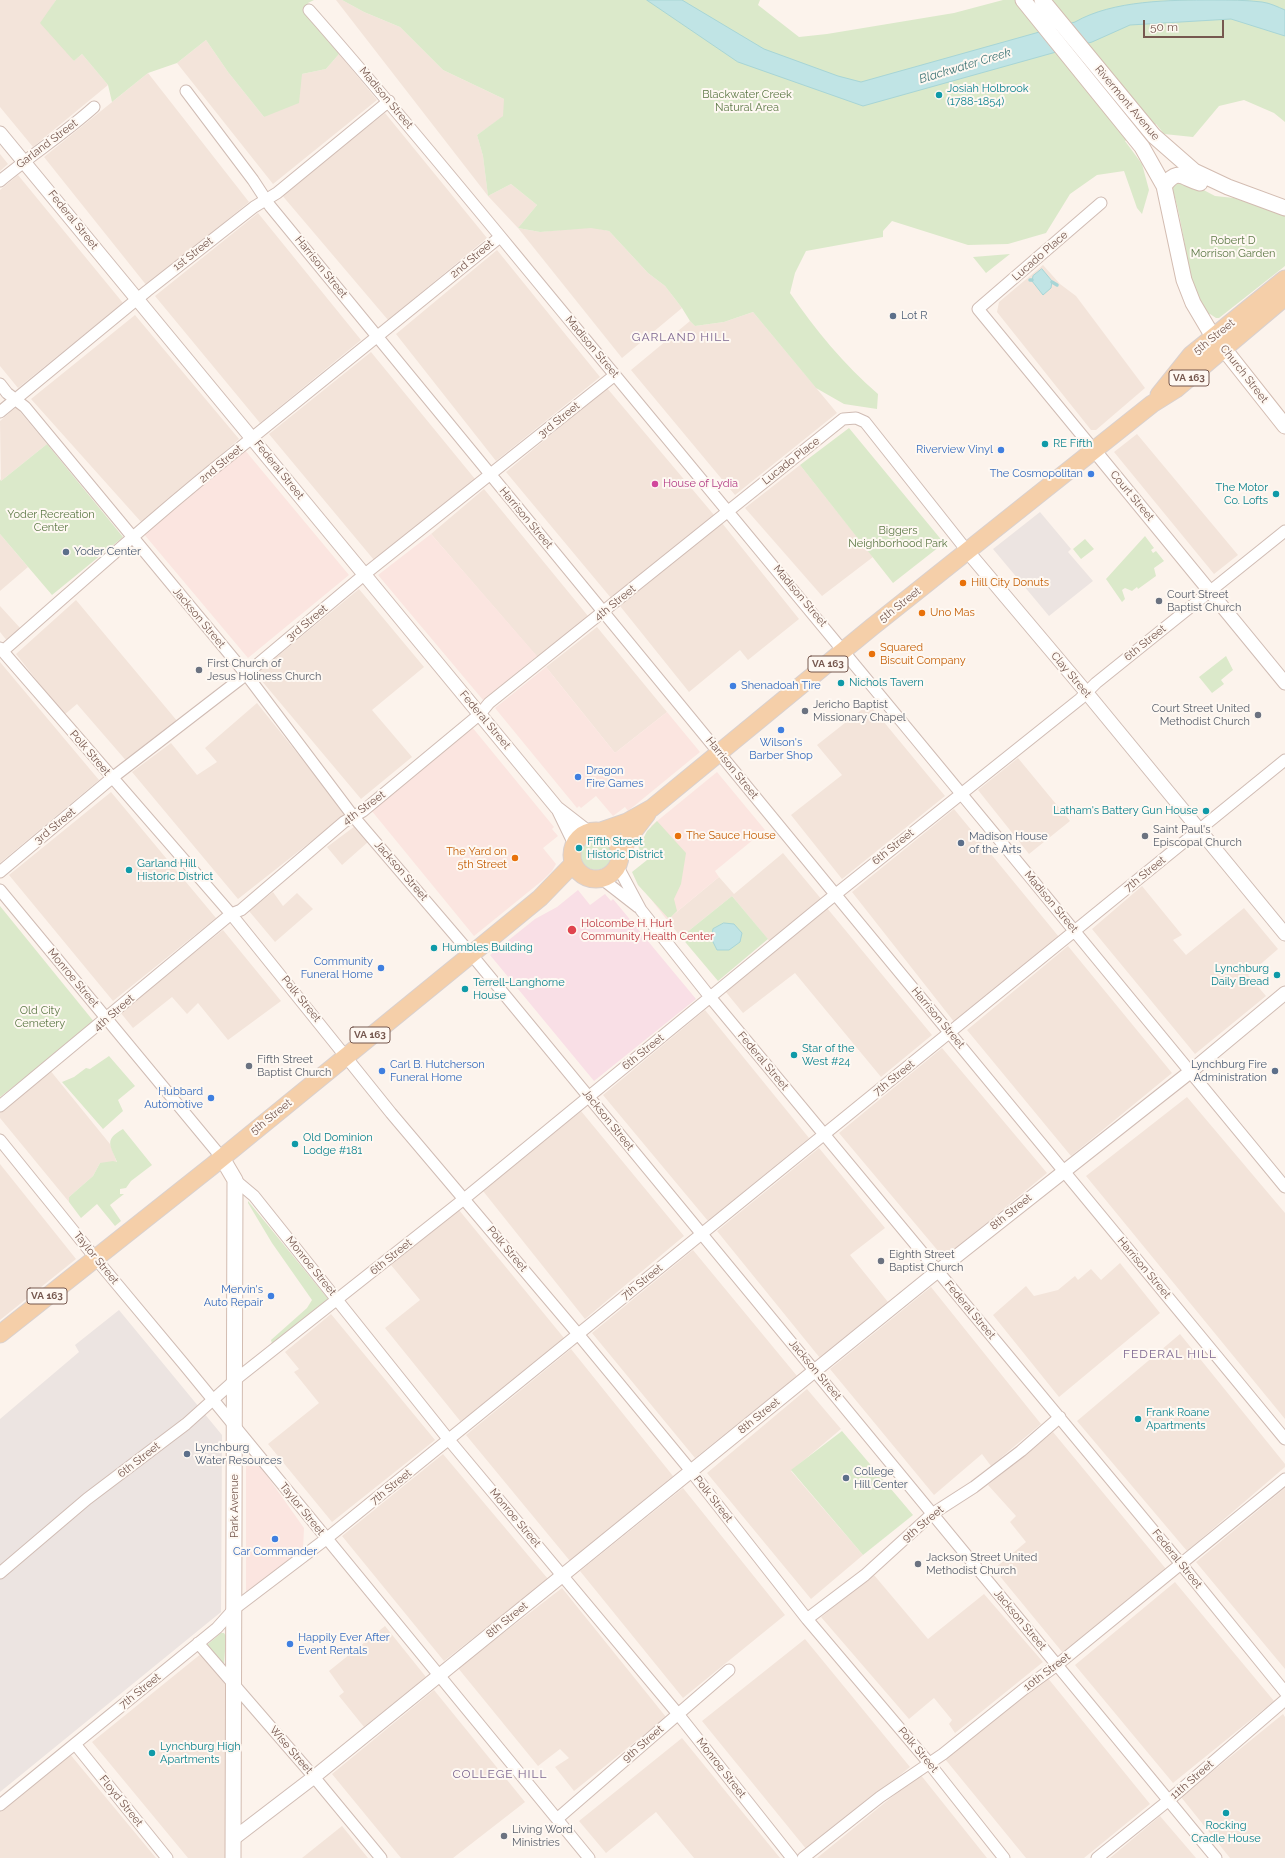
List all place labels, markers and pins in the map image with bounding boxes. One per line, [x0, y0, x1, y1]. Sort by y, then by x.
place label: Josiah Holbrook (1788-1854) [947, 82, 1029, 108]
marker: Josiah Holbrook (1788-1854) [934, 90, 944, 100]
place label: Lot R [901, 309, 927, 323]
marker: Lot R [888, 311, 898, 321]
place label: RE Fifth [1053, 437, 1092, 451]
marker: RE Fifth [1040, 439, 1050, 449]
place label: Riverview Vinyl [916, 443, 993, 457]
marker: Riverview Vinyl [996, 445, 1006, 455]
place label: The Cosmopolitan [990, 467, 1083, 481]
marker: The Cosmopolitan [1086, 469, 1096, 479]
place label: House of Lydia [663, 477, 738, 491]
marker: House of Lydia [650, 479, 660, 489]
place label: The Motor Co. Lofts [1216, 481, 1268, 507]
marker: The Motor Co. Lofts [1271, 489, 1281, 499]
place label: Yoder Center [74, 545, 141, 559]
marker: Yoder Center [61, 547, 71, 557]
place label: Hill City Donuts [971, 576, 1049, 590]
marker: Hill City Donuts [958, 578, 968, 588]
place label: Court Street Baptist Church [1167, 588, 1242, 614]
marker: Court Street Baptist Church [1154, 596, 1164, 606]
place label: Uno Mas [930, 606, 975, 620]
marker: Uno Mas [917, 608, 927, 618]
place label: Squared Biscuit Company [880, 641, 966, 667]
marker: Squared Biscuit Company [867, 649, 877, 659]
place label: First Church of Jesus Holiness Church [207, 657, 322, 683]
marker: First Church of Jesus Holiness Church [194, 665, 204, 675]
place label: Nichols Tavern [849, 676, 924, 690]
marker: Nichols Tavern [836, 678, 846, 688]
place label: Shenadoah Tire [741, 679, 821, 693]
marker: Shenadoah Tire [728, 681, 738, 691]
place label: Jericho Baptist Missionary Chapel [813, 698, 906, 724]
place label: Court Street United Methodist Church [1152, 702, 1250, 728]
marker: Jericho Baptist Missionary Chapel [800, 706, 810, 716]
marker: Court Street United Methodist Church [1253, 710, 1263, 720]
marker: Wilson's Barber Shop [776, 725, 786, 735]
place label: Wilson's Barber Shop [749, 736, 813, 762]
place label: Dragon Fire Games [586, 764, 644, 790]
marker: Dragon Fire Games [573, 772, 583, 782]
place label: Latham's Battery Gun House [1053, 804, 1198, 818]
marker: Latham's Battery Gun House [1201, 806, 1211, 816]
place label: Saint Paul's Episcopal Church [1153, 823, 1242, 849]
place label: The Sauce House [686, 829, 776, 843]
place label: Madison House of the Arts [969, 830, 1048, 856]
marker: The Sauce House [673, 831, 683, 841]
marker: Saint Paul's Episcopal Church [1140, 831, 1150, 841]
place label: Fifth Street Historic District [587, 835, 663, 861]
marker: Madison House of the Arts [956, 838, 966, 848]
marker: Fifth Street Historic District [574, 843, 584, 853]
place label: The Yard on 5th Street [446, 845, 507, 871]
marker: The Yard on 5th Street [510, 853, 520, 863]
place label: Garland Hill Historic District [137, 857, 213, 883]
marker: Garland Hill Historic District [124, 865, 134, 875]
place label: Holcombe H. Hurt Community Health Center [581, 917, 714, 943]
marker: Holcombe H. Hurt Community Health Center [566, 924, 578, 936]
place label: Humbles Building [442, 941, 533, 955]
marker: Humbles Building [429, 943, 439, 953]
place label: Community Funeral Home [301, 955, 373, 981]
place label: Lynchburg Daily Bread [1211, 962, 1269, 988]
marker: Community Funeral Home [376, 963, 386, 973]
marker: Lynchburg Daily Bread [1272, 970, 1282, 980]
place label: Terrell-Langhorne House [473, 976, 565, 1002]
marker: Terrell-Langhorne House [460, 984, 470, 994]
place label: Star of the West #24 [802, 1042, 854, 1068]
marker: Star of the West #24 [789, 1050, 799, 1060]
place label: Fifth Street Baptist Church [257, 1053, 332, 1079]
place label: Carl B. Hutcherson Funeral Home [390, 1058, 485, 1084]
place label: Lynchburg Fire Administration [1191, 1058, 1267, 1084]
marker: Fifth Street Baptist Church [244, 1061, 254, 1071]
marker: Carl B. Hutcherson Funeral Home [377, 1066, 387, 1076]
marker: Lynchburg Fire Administration [1270, 1066, 1280, 1076]
place label: Hubbard Automotive [144, 1085, 203, 1111]
marker: Hubbard Automotive [206, 1093, 216, 1103]
place label: Old Dominion Lodge #181 [303, 1131, 373, 1157]
marker: Old Dominion Lodge #181 [290, 1139, 300, 1149]
place label: Eighth Street Baptist Church [889, 1248, 964, 1274]
marker: Eighth Street Baptist Church [876, 1256, 886, 1266]
place label: Mervin's Auto Repair [204, 1283, 263, 1309]
marker: Mervin's Auto Repair [266, 1291, 276, 1301]
place label: Frank Roane Apartments [1146, 1406, 1209, 1432]
marker: Frank Roane Apartments [1133, 1414, 1143, 1424]
place label: Lynchburg Water Resources [195, 1441, 282, 1467]
marker: Lynchburg Water Resources [182, 1449, 192, 1459]
place label: College Hill Center [854, 1465, 908, 1491]
marker: College Hill Center [841, 1473, 851, 1483]
marker: Car Commander [270, 1534, 280, 1544]
place label: Car Commander [233, 1545, 317, 1559]
place label: Jackson Street United Methodist Church [926, 1551, 1037, 1577]
marker: Jackson Street United Methodist Church [913, 1559, 923, 1569]
place label: Happily Ever After Event Rentals [298, 1631, 390, 1657]
marker: Happily Ever After Event Rentals [285, 1639, 295, 1649]
place label: Lynchburg High Apartments [160, 1740, 241, 1766]
marker: Lynchburg High Apartments [147, 1748, 157, 1758]
marker: Rocking Cradle House [1221, 1808, 1231, 1818]
place label: Rocking Cradle House [1191, 1819, 1261, 1845]
place label: Living Word Ministries [512, 1823, 573, 1849]
marker: Living Word Ministries [499, 1831, 509, 1841]

